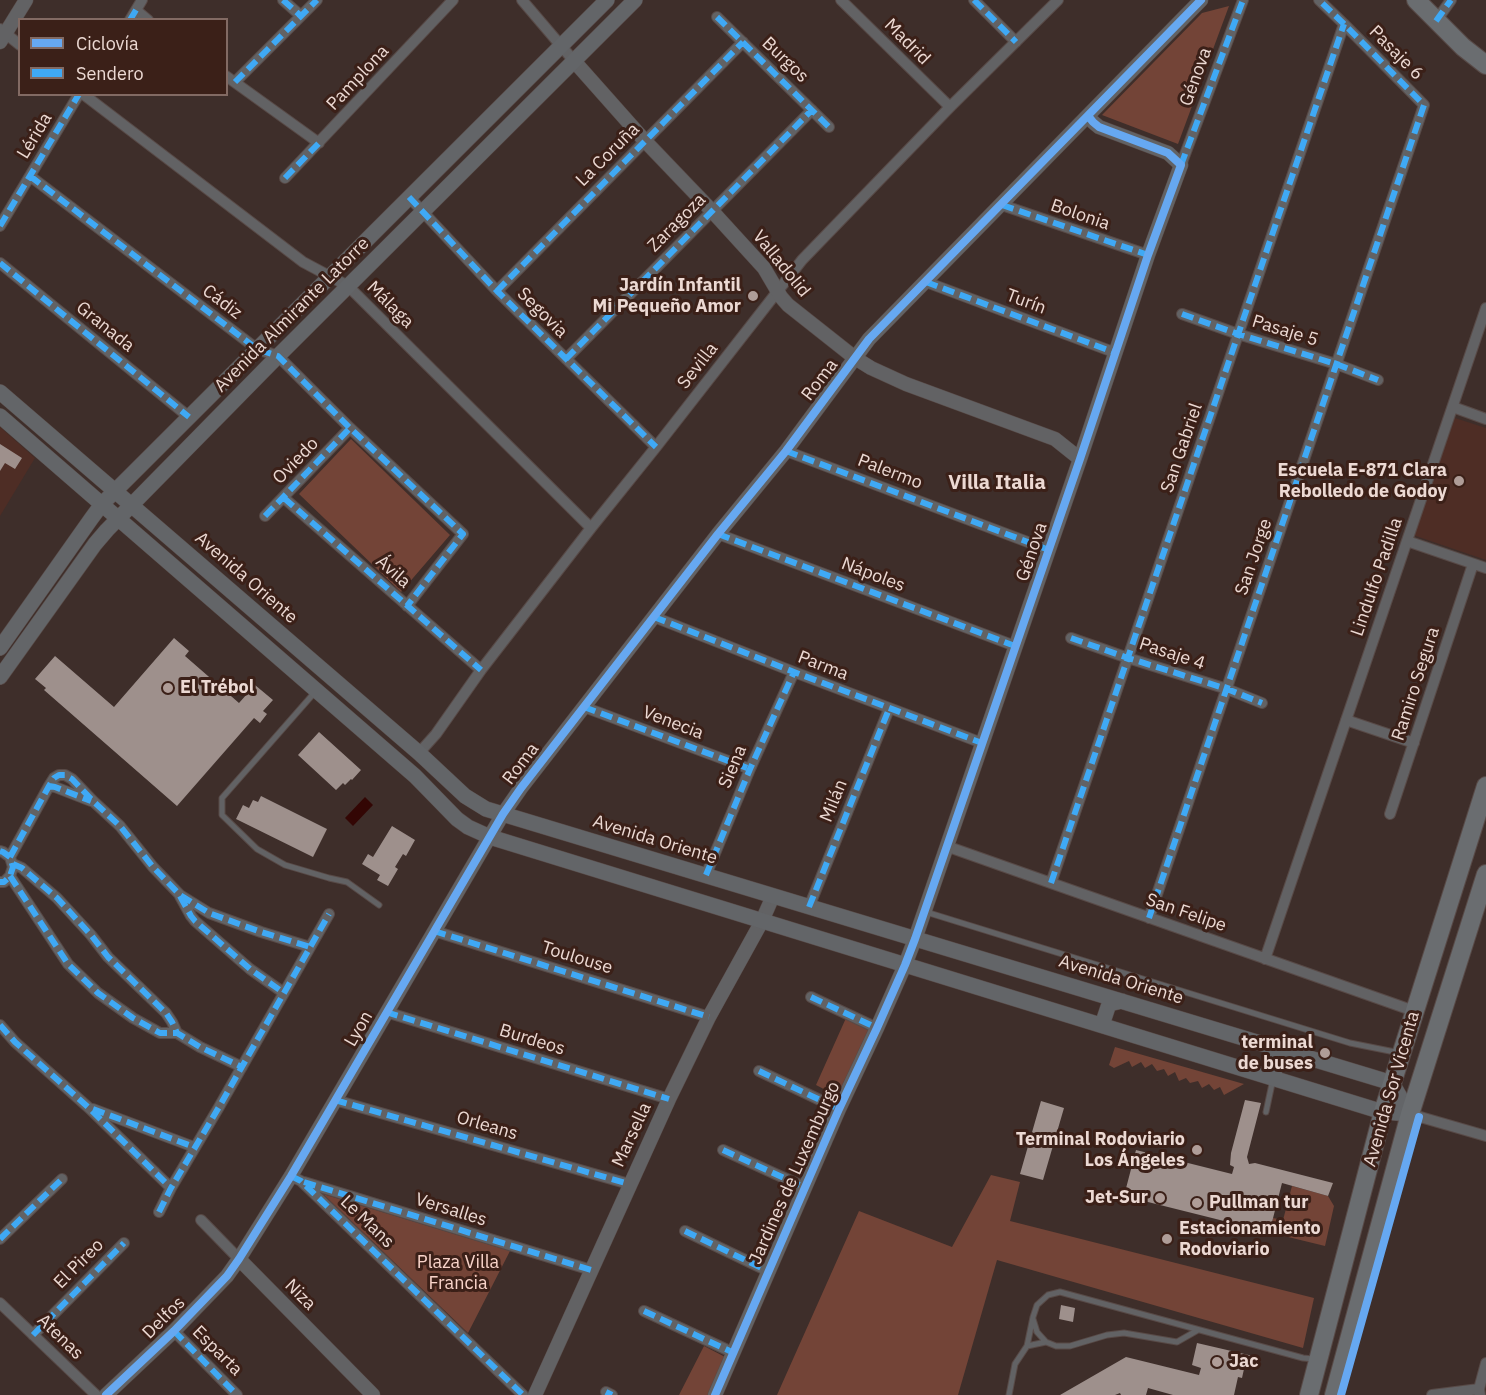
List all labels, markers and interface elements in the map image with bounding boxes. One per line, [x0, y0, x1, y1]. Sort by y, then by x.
street label: Madrid [879, 14, 935, 70]
legend [18, 18, 228, 96]
street label: Pasaje 6 [1364, 21, 1428, 85]
text: Ciclovía [76, 32, 139, 55]
street label: Burgos [757, 33, 813, 87]
street label: Pamplona [322, 41, 394, 115]
street label: Génova [1175, 45, 1217, 109]
text: Sendero [76, 62, 143, 85]
street label: Lérida [13, 109, 57, 163]
street label: La Coruña [572, 119, 644, 191]
street label: Zaragoza [643, 189, 711, 257]
street label: Bolonia [1048, 195, 1112, 235]
street label: Valladolid [748, 226, 814, 302]
street label: Avenida Almirante Latorre [210, 233, 374, 397]
place label: Jardín Infantil Mi Pequeño Amor [593, 275, 741, 318]
street label: Málaga [362, 277, 418, 333]
street label: Cádiz [198, 280, 246, 324]
street label: Segovia [512, 283, 572, 343]
street label: Turín [1003, 285, 1049, 319]
marker: Jardín Infantil Mi Pequeño Amor [746, 289, 760, 303]
street label: Granada [72, 297, 138, 357]
street label: Pasaje 5 [1249, 311, 1321, 351]
street label: Sevilla [673, 339, 723, 393]
street label: Roma [797, 355, 843, 405]
street label: San Gabriel [1157, 401, 1207, 495]
street label: Oviedo [269, 433, 323, 489]
street label: Palermo [855, 450, 925, 494]
place label: Escuela E-871 Clara Rebolledo de Godoy [1277, 460, 1447, 502]
district label: Villa Italia [948, 471, 1046, 495]
marker: Escuela E-871 Clara Rebolledo de Godoy [1452, 474, 1466, 488]
street label: Lindulfo Padilla [1347, 515, 1407, 639]
street label: San Jorge [1231, 516, 1277, 598]
street label: Génova [1012, 520, 1052, 584]
street label: Avenida Oriente [190, 528, 302, 628]
street label: Ávila [371, 551, 415, 593]
street label: Nápoles [838, 553, 908, 597]
street label: Ramiro Segura [1387, 624, 1445, 744]
street label: Pasaje 4 [1136, 633, 1208, 675]
street label: Parma [795, 647, 851, 685]
place label: El Trébol [180, 677, 254, 699]
marker: El Trébol [161, 681, 175, 695]
street label: Venecia [639, 702, 707, 744]
street label: Roma [498, 739, 544, 789]
street label: Siena [714, 742, 752, 792]
street label: Milán [816, 777, 852, 825]
street label: Avenida Oriente [590, 811, 720, 869]
street label: San Felipe [1143, 889, 1229, 937]
street label: Toulouse [539, 937, 615, 979]
street label: Avenida Oriente [1056, 951, 1186, 1009]
street label: Lyon [340, 1007, 378, 1051]
street label: Avenida Sor Vicenta [1359, 1009, 1425, 1169]
street label: Burdeos [496, 1020, 568, 1060]
place label: terminal de buses [1238, 1032, 1313, 1074]
marker: terminal de buses [1318, 1046, 1332, 1060]
street label: Jardines de Luxemburgo [745, 1078, 845, 1268]
street label: Marsella [608, 1099, 656, 1171]
street label: Orleans [454, 1107, 520, 1145]
place label: Terminal Rodoviario Los Ángeles [1016, 1129, 1185, 1172]
marker: Terminal Rodoviario Los Ángeles [1190, 1143, 1204, 1157]
place label: Jet-Sur [1085, 1187, 1148, 1209]
street label: Versalles [413, 1189, 489, 1231]
street label: Le Mans [336, 1191, 398, 1253]
marker: Jet-Sur [1153, 1191, 1167, 1205]
place label: Pullman tur [1209, 1192, 1309, 1214]
marker: Pullman tur [1190, 1196, 1204, 1210]
place label: Estacionamiento Rodoviario [1179, 1218, 1321, 1260]
marker: Estacionamiento Rodoviario [1160, 1232, 1174, 1246]
street label: El Pireo [50, 1235, 108, 1293]
park label: Plaza Villa Francia [417, 1252, 499, 1294]
street label: Niza [280, 1275, 320, 1315]
street label: Delfos [138, 1292, 190, 1344]
street label: Atenas [32, 1310, 88, 1364]
street label: Esparta [187, 1321, 247, 1381]
place label: Jac [1229, 1351, 1259, 1373]
marker: Jac [1210, 1355, 1224, 1369]

